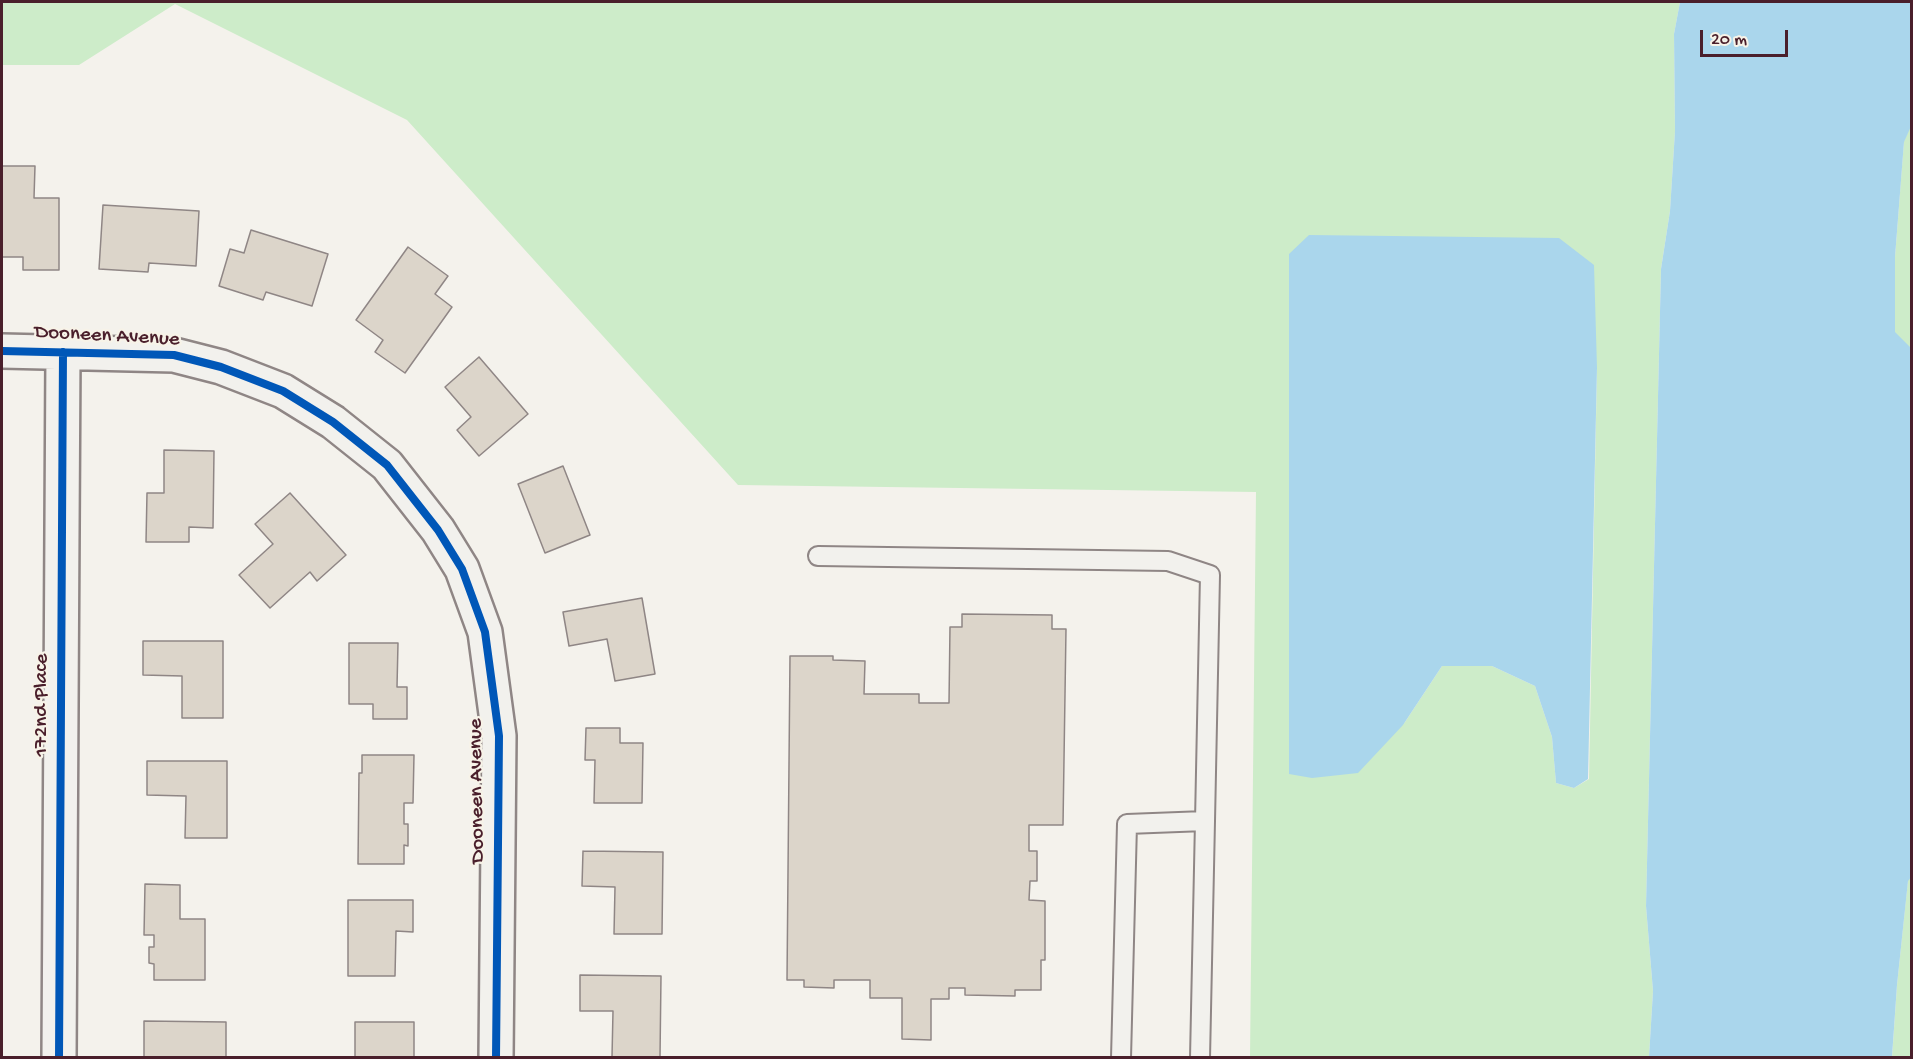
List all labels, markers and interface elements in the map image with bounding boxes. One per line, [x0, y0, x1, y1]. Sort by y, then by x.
scale bar [1703, 18, 1792, 56]
text: 20 m [1711, 30, 1747, 51]
street label: Dooneen Avenue [34, 321, 180, 353]
street label: 172nd Place [30, 654, 56, 756]
street label: Dooneen Avenue [464, 718, 492, 864]

